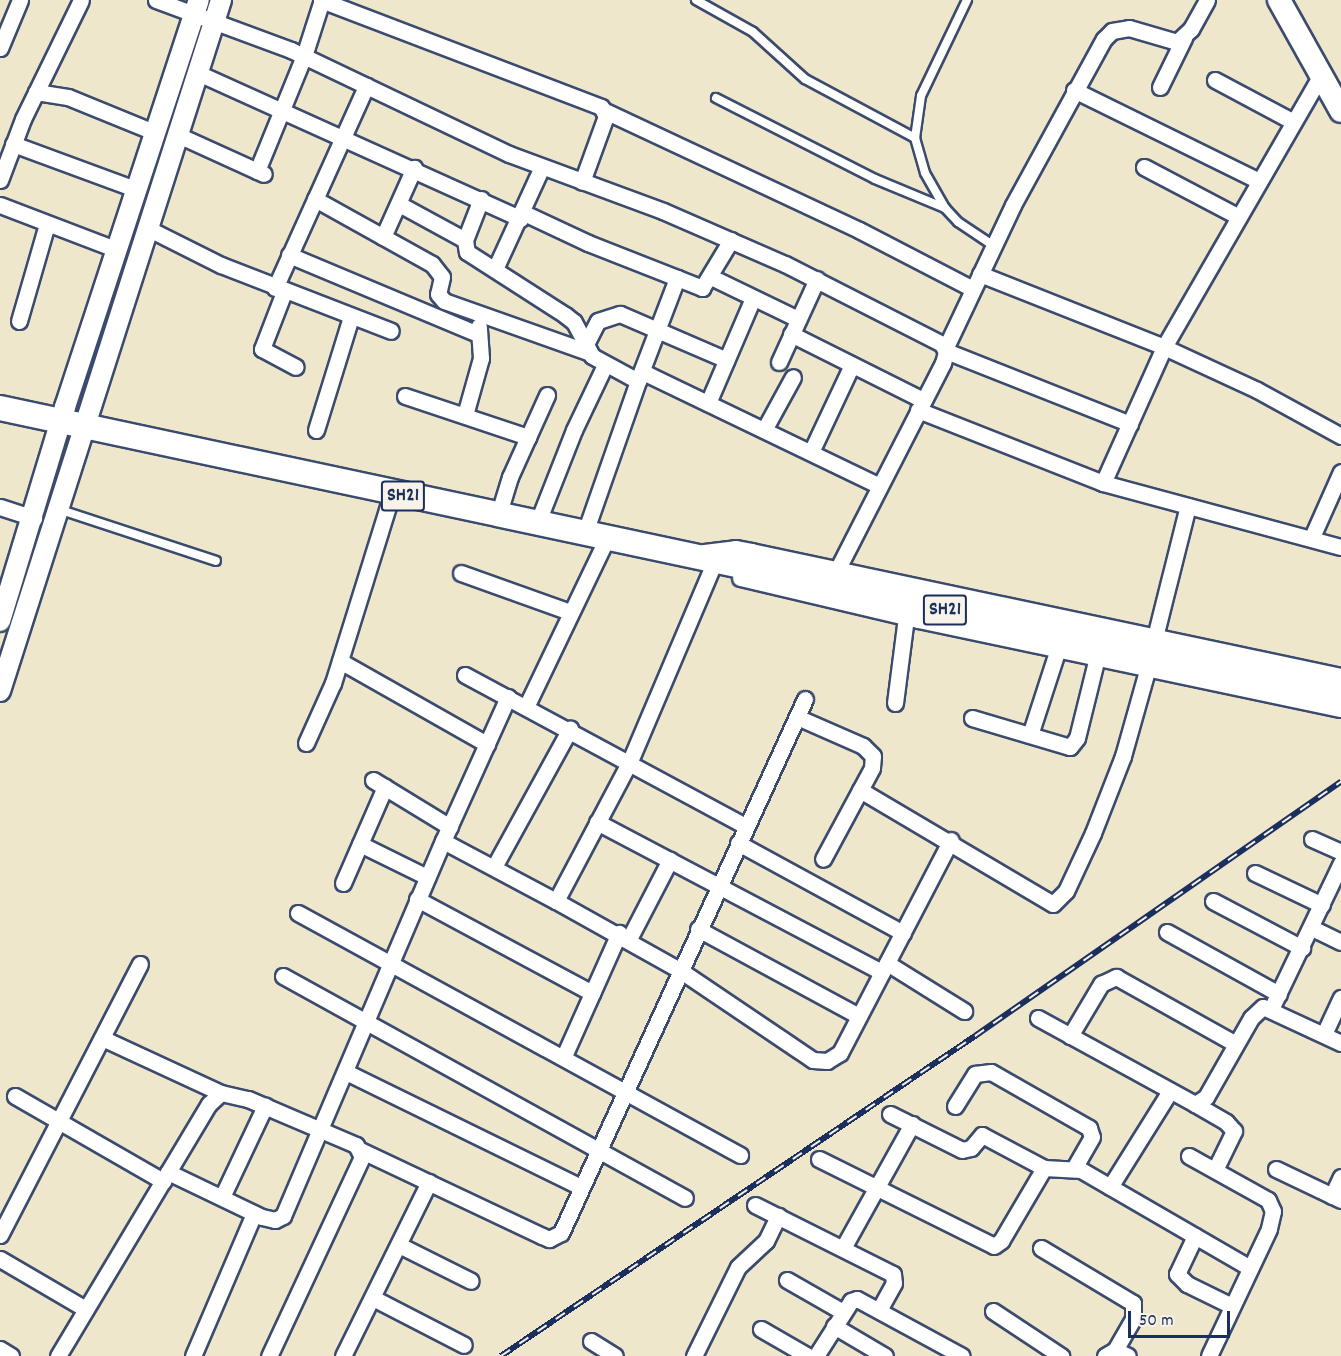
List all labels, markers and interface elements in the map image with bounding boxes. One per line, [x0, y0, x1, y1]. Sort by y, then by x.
road number: SH21 [380, 479, 426, 513]
road number: SH21 [922, 593, 968, 627]
scale bar [1131, 1299, 1233, 1337]
text: 50 m [1139, 1309, 1174, 1334]

